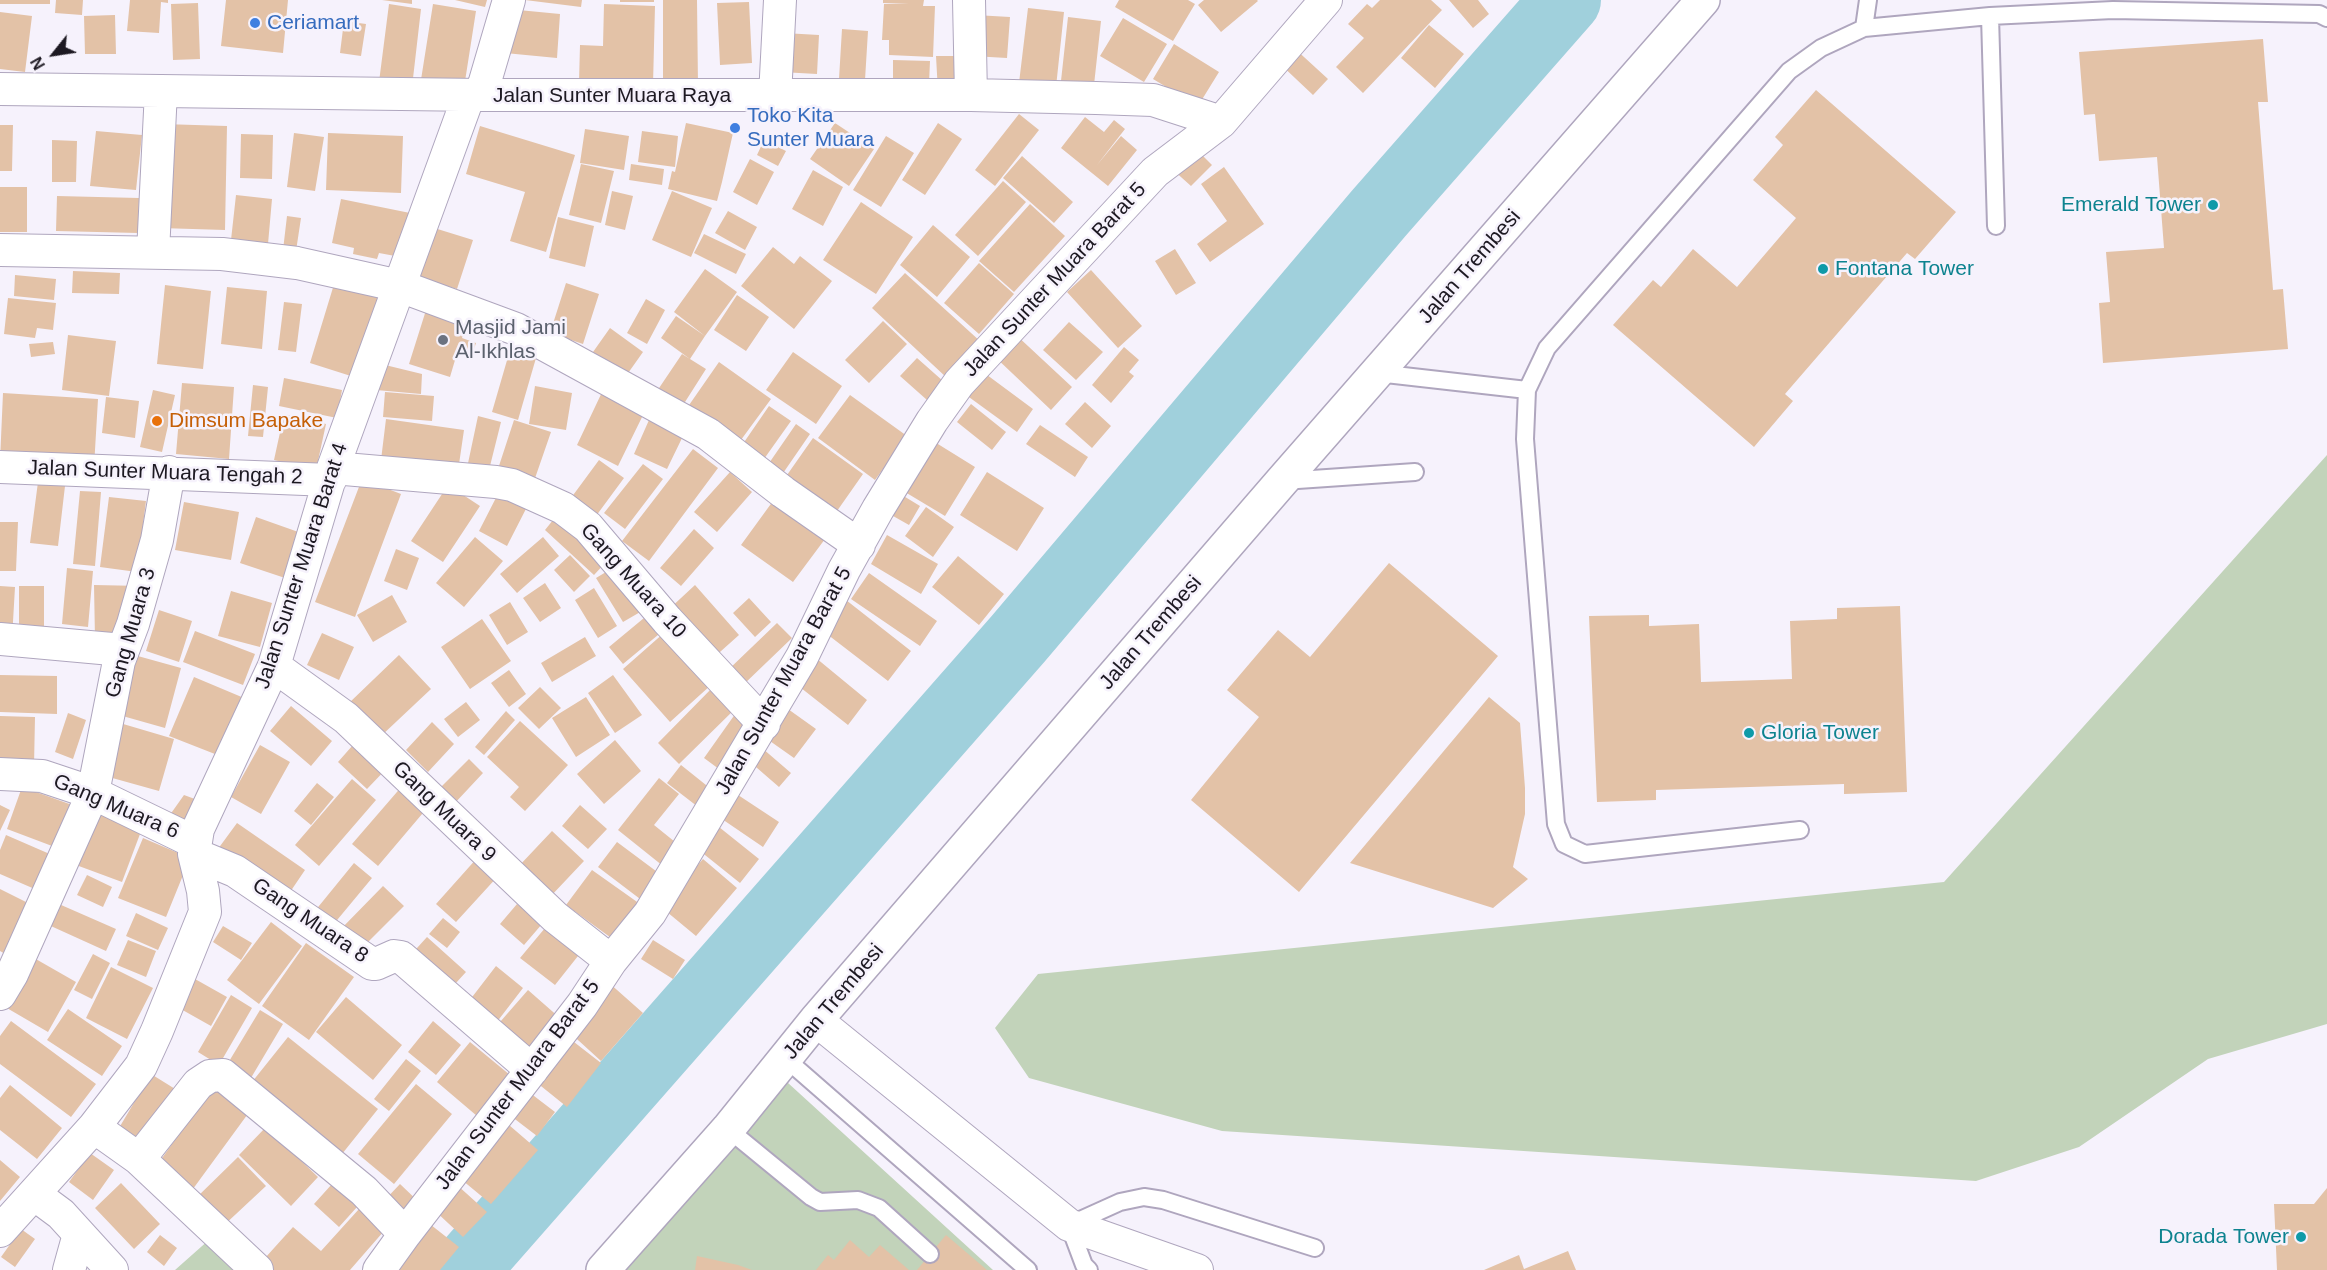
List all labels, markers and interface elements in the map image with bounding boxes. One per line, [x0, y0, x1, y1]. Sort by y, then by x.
place label: Ceriamart [267, 10, 359, 36]
marker: Ceriamart [248, 16, 262, 30]
north arrow [24, 24, 84, 84]
text: N [28, 54, 48, 73]
street label: Jalan Sunter Muara Raya [493, 83, 731, 109]
place label: Toko Kita Sunter Muara [747, 103, 874, 153]
marker: Toko Kita Sunter Muara [728, 121, 742, 135]
street label: Jalan Sunter Muara Barat 5 [958, 177, 1152, 383]
place label: Emerald Tower [2061, 192, 2201, 218]
marker: Emerald Tower [2206, 198, 2220, 212]
street label: Jalan Trembesi [1414, 205, 1526, 329]
place label: Fontana Tower [1835, 256, 1974, 282]
marker: Fontana Tower [1816, 262, 1830, 276]
place label: Masjid Jami Al-Ikhlas [455, 315, 566, 365]
marker: Masjid Jami Al-Ikhlas [436, 333, 450, 347]
place label: Dimsum Bapake [169, 408, 323, 434]
marker: Dimsum Bapake [150, 414, 164, 428]
street label: Jalan Sunter Muara Barat 4 [250, 440, 354, 692]
street label: Jalan Sunter Muara Tengah 2 [27, 456, 303, 490]
street label: Gang Muara 10 [575, 518, 691, 644]
street label: Jalan Sunter Muara Barat 5 [711, 563, 857, 799]
street label: Gang Muara 3 [100, 565, 162, 701]
street label: Jalan Trembesi [1095, 571, 1207, 695]
place label: Gloria Tower [1761, 720, 1879, 746]
marker: Gloria Tower [1742, 726, 1756, 740]
street label: Gang Muara 9 [387, 756, 501, 868]
street label: Gang Muara 6 [49, 769, 183, 845]
street label: Gang Muara 8 [247, 873, 373, 969]
street label: Jalan Trembesi [778, 939, 890, 1065]
street label: Jalan Sunter Muara Barat 5 [431, 975, 605, 1195]
place label: Dorada Tower [2158, 1224, 2289, 1250]
marker: Dorada Tower [2294, 1230, 2308, 1244]

